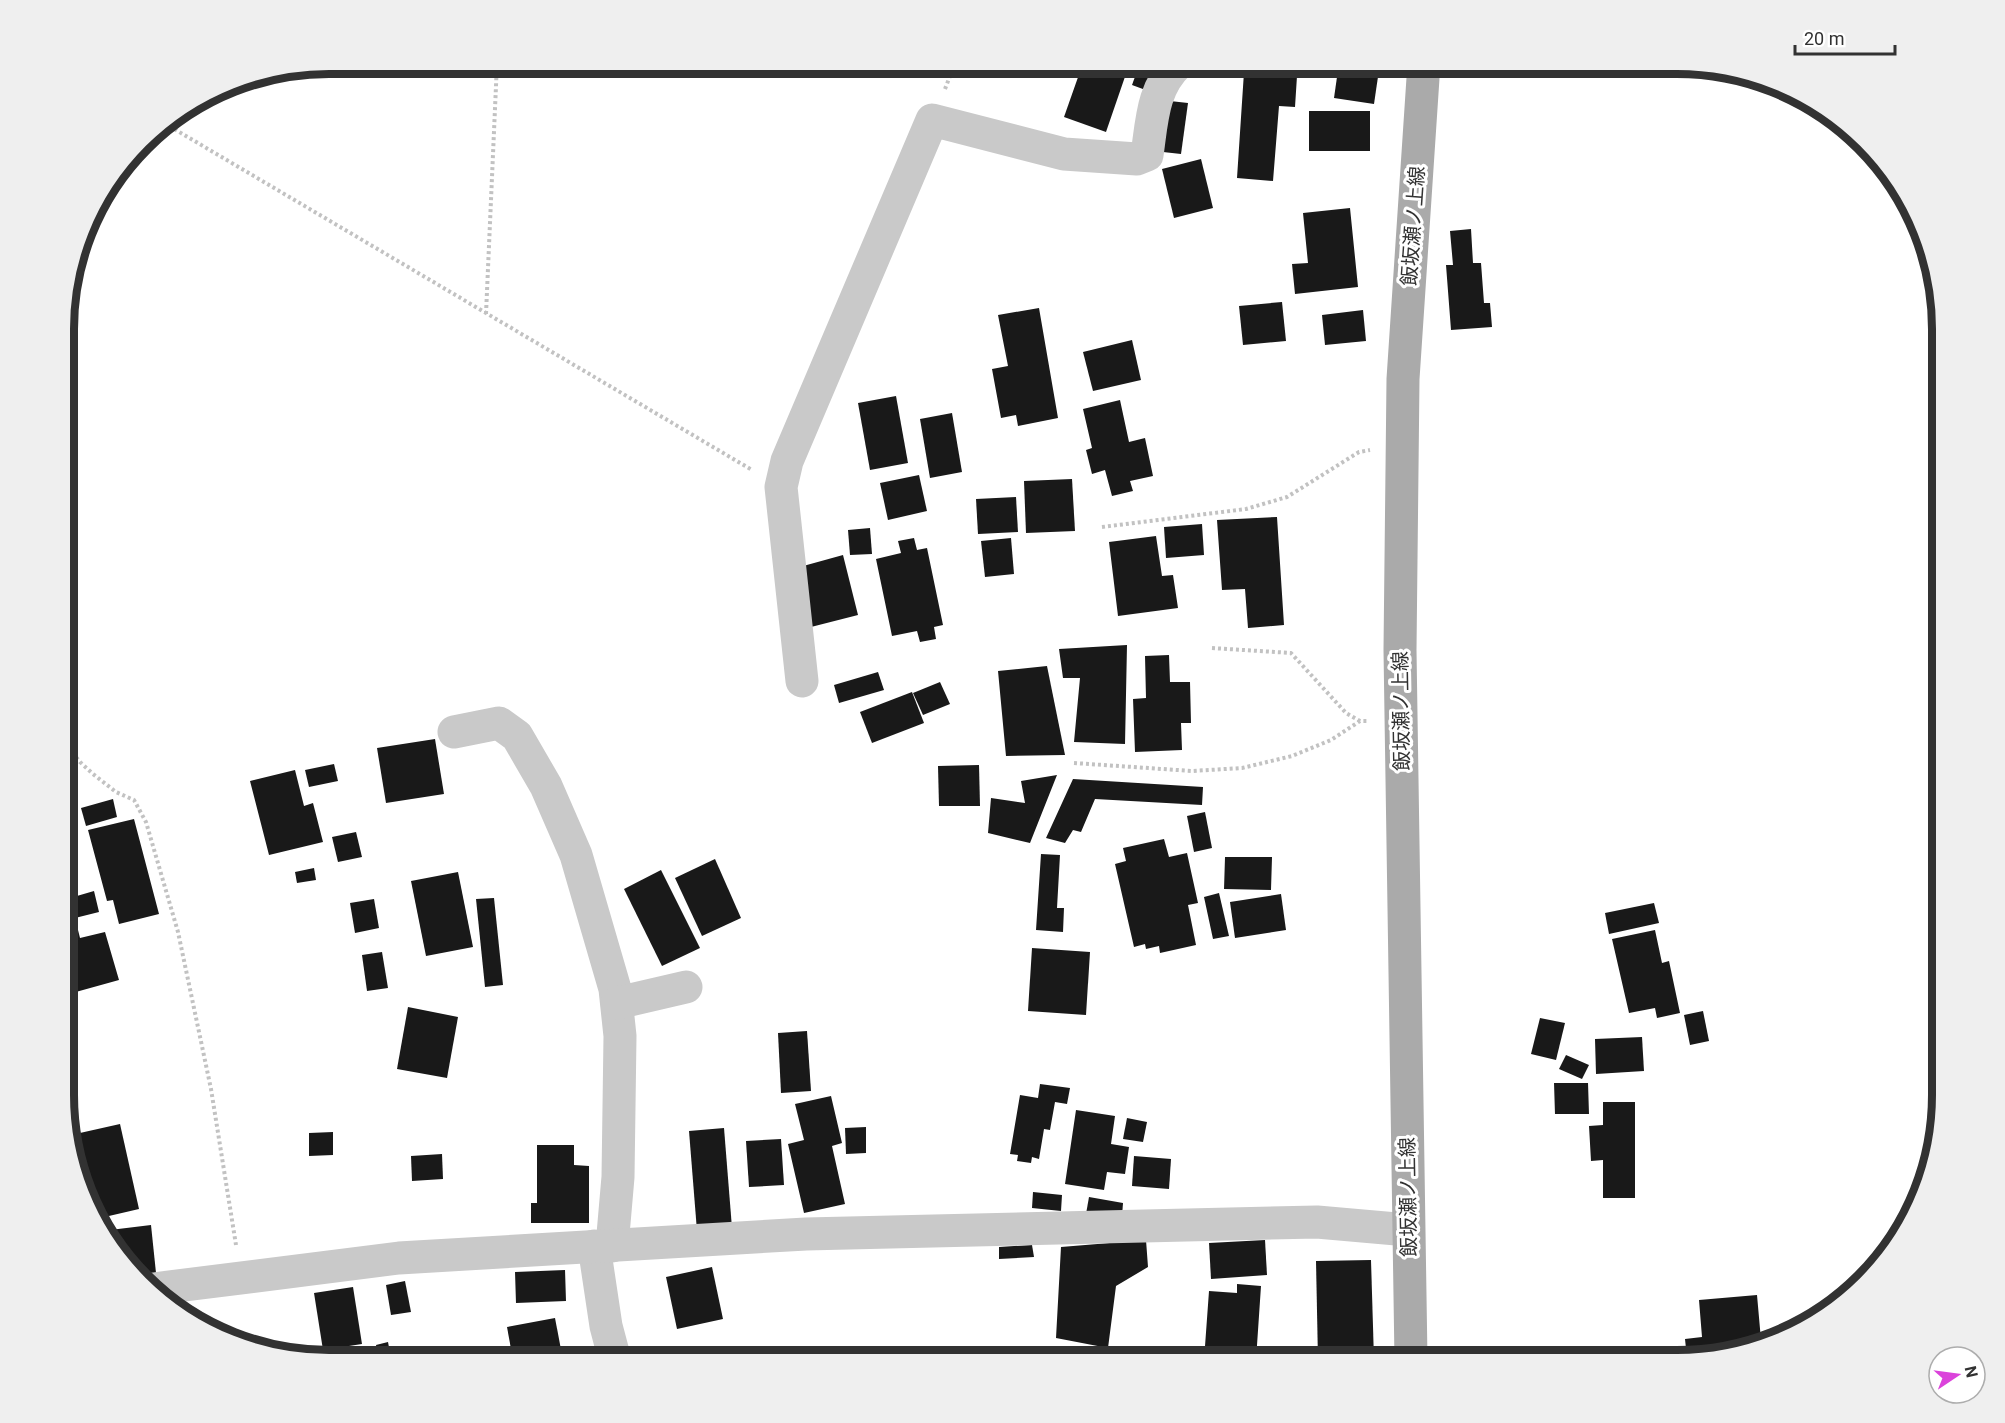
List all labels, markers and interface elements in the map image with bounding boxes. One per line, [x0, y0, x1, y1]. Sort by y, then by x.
scale bar [1795, 18, 1896, 56]
text: 20 m [1804, 28, 1844, 49]
street label: 飯坂瀬ノ上線 [1397, 165, 1429, 287]
street label: 飯坂瀬ノ上線 [1388, 651, 1414, 771]
street label: 飯坂瀬ノ上線 [1395, 1137, 1421, 1257]
north arrow [1927, 1345, 1987, 1405]
text: N [1961, 1364, 1982, 1379]

